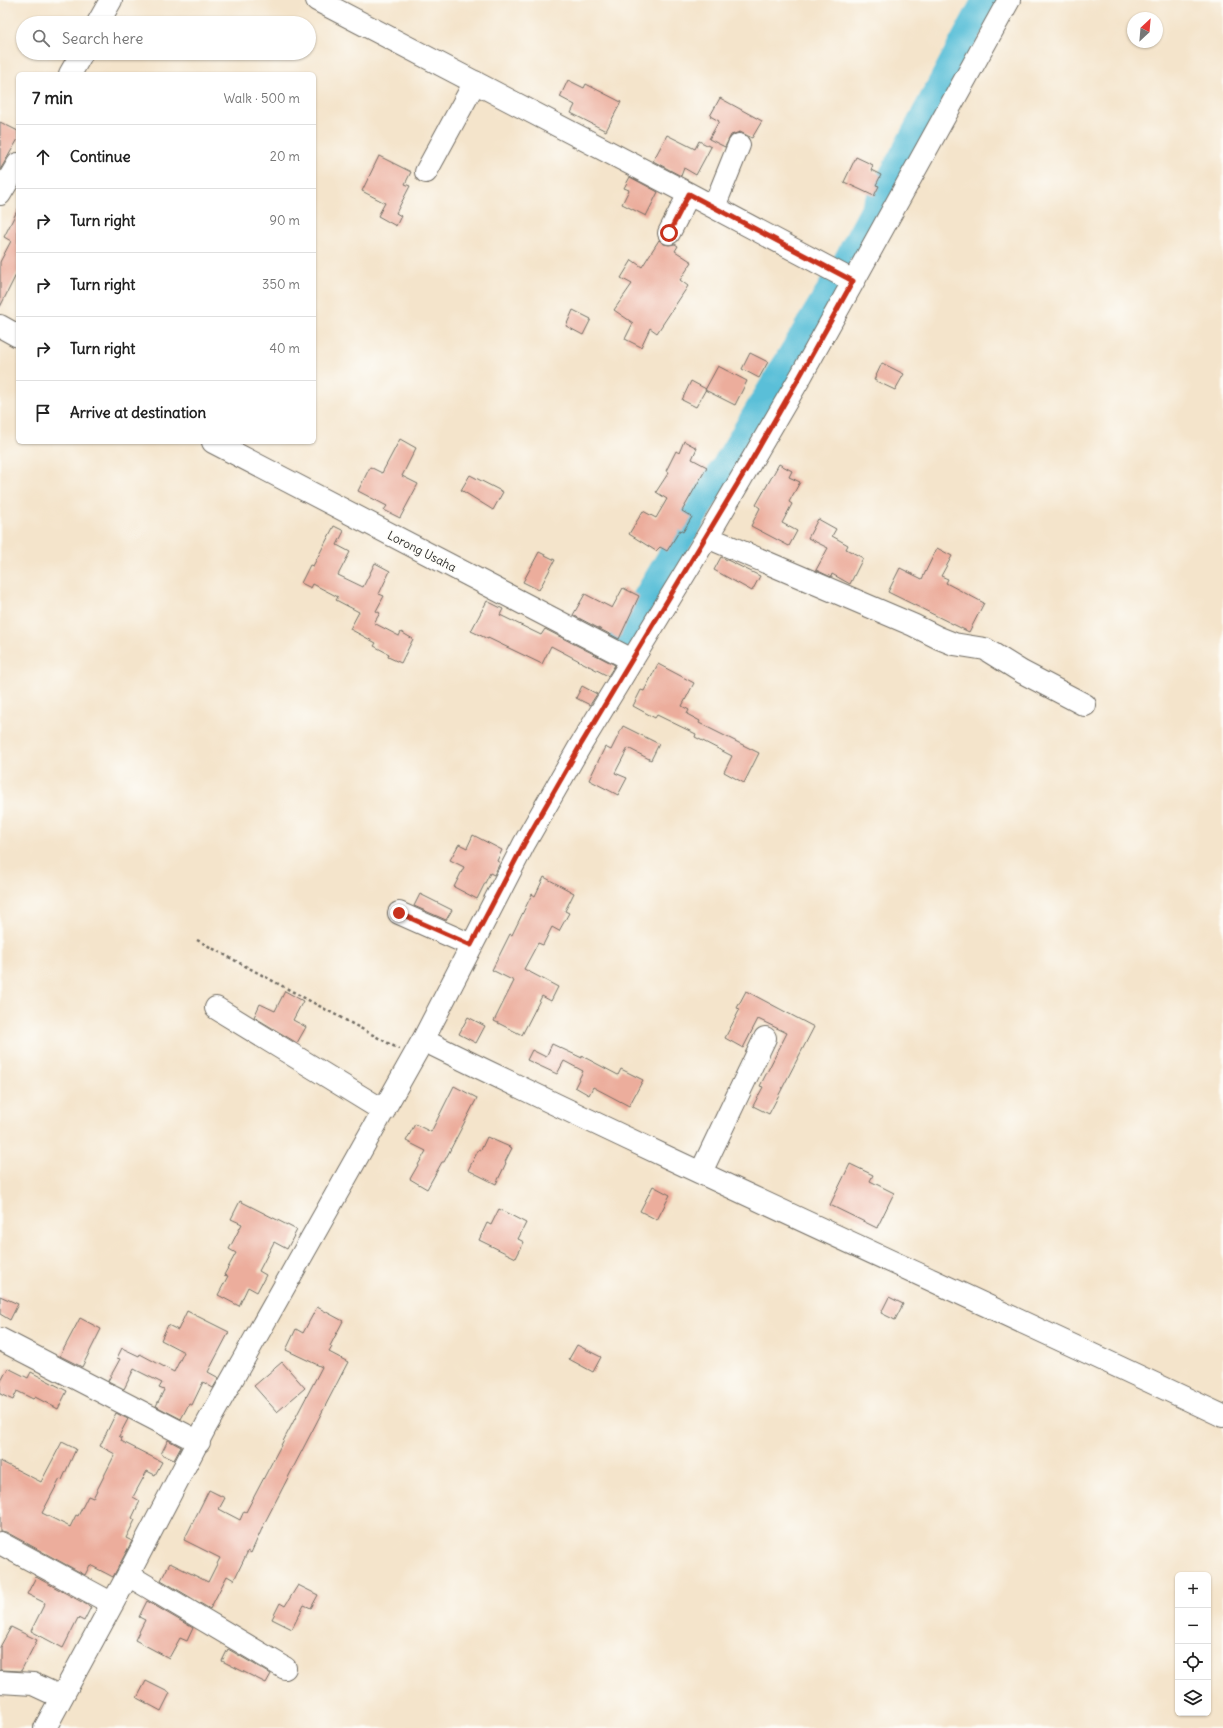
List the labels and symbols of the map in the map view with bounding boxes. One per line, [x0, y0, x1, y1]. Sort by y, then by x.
north arrow [1127, 12, 1163, 48]
route start [660, 224, 678, 242]
street label: Lorong Usaha [385, 527, 459, 575]
route end [390, 904, 408, 922]

